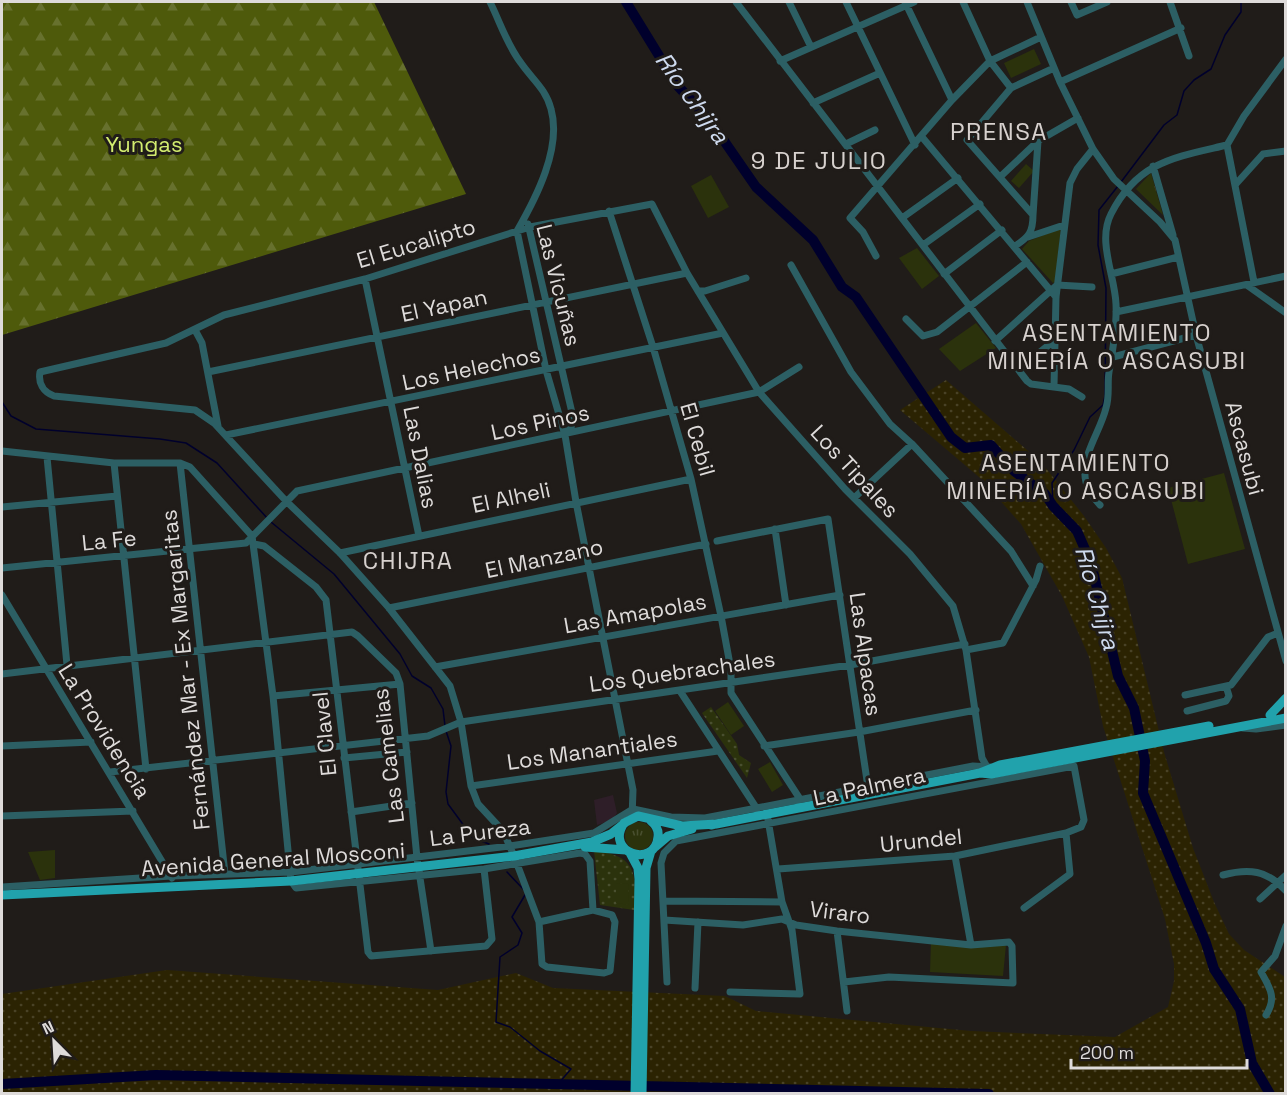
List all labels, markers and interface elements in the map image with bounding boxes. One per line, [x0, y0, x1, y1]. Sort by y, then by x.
water label: Río Chijra [649, 46, 736, 150]
district label: PRENSA [950, 116, 1048, 147]
park label: Yungas [105, 130, 183, 158]
district label: 9 DE JULIO [751, 145, 887, 176]
street label: El Eucalipto [353, 212, 479, 274]
street label: Las Vicuñas [530, 221, 588, 349]
street label: El Yapan [398, 282, 490, 328]
district label: ASENTAMIENTO MINERÍA O ASCASUBI [987, 317, 1247, 376]
street label: Los Helechos [399, 340, 543, 396]
street label: Los Pinos [488, 398, 592, 446]
street label: Ascasubi [1219, 398, 1271, 498]
street label: El Cebil [674, 399, 722, 479]
street label: Las Dalias [397, 403, 445, 511]
street label: Los Tipales [805, 419, 905, 523]
district label: ASENTAMIENTO MINERÍA O ASCASUBI [946, 447, 1206, 506]
street label: El Alheli [469, 475, 553, 519]
street label: Fernández Mar - Ex Margaritas [154, 508, 216, 832]
street label: La Fe [80, 523, 138, 557]
street label: El Manzano [483, 532, 605, 584]
water label: Río Chijra [1068, 542, 1127, 653]
district label: CHIJRA [363, 545, 453, 576]
street label: Las Amapolas [562, 587, 708, 639]
street label: Las Alpacas [843, 590, 889, 718]
street label: Los Quebrachales [587, 644, 777, 698]
street label: La Providencia [52, 658, 158, 804]
street label: Las Camelias [366, 687, 410, 825]
street label: El Clavel [306, 690, 342, 778]
street label: Los Manantiales [505, 724, 679, 776]
street label: La Palmera [810, 760, 928, 812]
street label: La Pureza [428, 812, 532, 852]
street label: Urundel [879, 822, 963, 858]
street label: Avenida General Mosconi [140, 836, 406, 882]
street label: Viraro [808, 894, 872, 930]
north arrow [24, 1011, 84, 1071]
text: N [39, 1016, 57, 1040]
scale bar [1071, 1032, 1246, 1070]
text: 200 m [1080, 1041, 1134, 1064]

